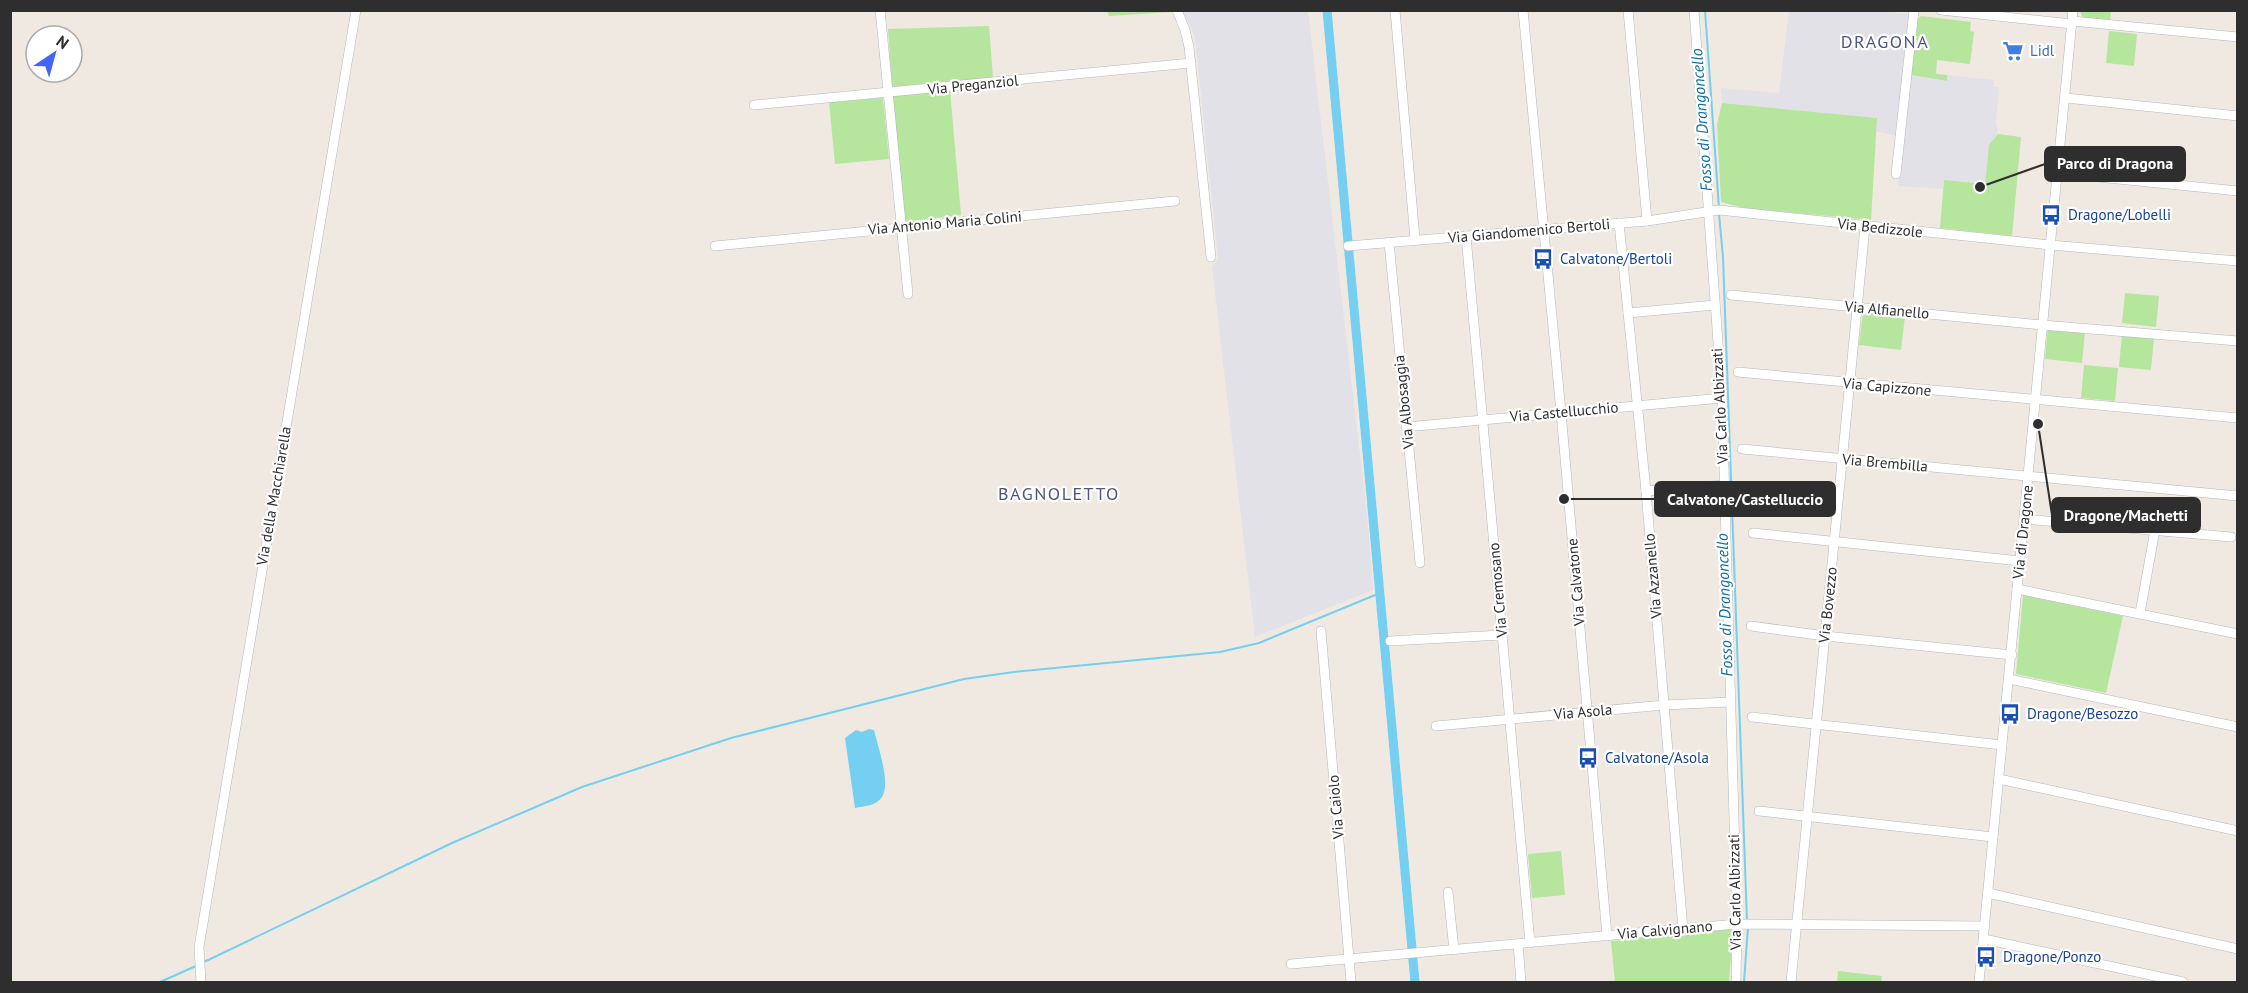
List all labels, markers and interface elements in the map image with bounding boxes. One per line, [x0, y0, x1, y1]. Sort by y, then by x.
north arrow [24, 24, 84, 84]
district label: DRAGONA [1841, 30, 1929, 53]
text: N [53, 31, 73, 53]
supermarket icon: Lidl [2001, 39, 2025, 63]
place label: Lidl [2030, 41, 2055, 60]
water label: Fosso di Drangoncello [1686, 48, 1716, 192]
street label: Via Preganziol [926, 70, 1020, 99]
callout: Parco di Dragona [2045, 147, 2185, 181]
text: Parco di Dragona [2057, 153, 2173, 173]
bus stop icon: Dragone/Lobelli [2039, 203, 2063, 227]
place label: Dragone/Lobelli [2068, 205, 2171, 224]
street label: Via Antonio Maria Colini [866, 206, 1023, 239]
street label: Via Bedizzole [1835, 213, 1924, 241]
street label: Via Giandomenico Bertoli [1446, 214, 1611, 247]
bus stop icon: Calvatone/Bertoli [1531, 247, 1555, 271]
place label: Calvatone/Bertoli [1560, 249, 1672, 268]
street label: Via Alfianello [1843, 296, 1930, 323]
street label: Via Carlo Albizzati [1707, 348, 1732, 465]
street label: Via Albosaggia [1389, 354, 1418, 451]
street label: Via Capizzone [1841, 373, 1932, 400]
street label: Via Castellucchio [1508, 397, 1619, 426]
street label: Via della Macchiarella [252, 425, 295, 568]
street label: Via Brembilla [1840, 449, 1929, 476]
district label: BAGNOLETTO [998, 482, 1120, 505]
callout: Calvatone/Castelluccio [1655, 482, 1835, 516]
street label: Via di Dragone [2008, 484, 2037, 581]
text: Calvatone/Castelluccio [1667, 489, 1823, 509]
callout: Dragone/Machetti [2052, 498, 2200, 532]
text: Dragone/Machetti [2064, 505, 2188, 525]
street label: Via Azzanello [1639, 533, 1666, 620]
water label: Fosso di Drangoncello [1712, 533, 1736, 677]
street label: Via Calvatone [1562, 538, 1589, 627]
street label: Via Cremosano [1484, 542, 1511, 639]
street label: Via Bovezzo [1814, 566, 1841, 645]
street label: Via Asola [1552, 699, 1613, 724]
bus stop icon: Dragone/Besozzo [1998, 702, 2022, 726]
place label: Dragone/Besozzo [2027, 704, 2138, 723]
bus stop icon: Calvatone/Asola [1576, 746, 1600, 770]
place label: Calvatone/Asola [1605, 748, 1709, 767]
street label: Via Caiolo [1323, 774, 1348, 841]
street label: Via Carlo Albizzati [1724, 834, 1745, 951]
street label: Via Calvignano [1616, 916, 1713, 943]
bus stop icon: Dragone/Ponzo [1974, 945, 1998, 969]
place label: Dragone/Ponzo [2003, 947, 2101, 966]

